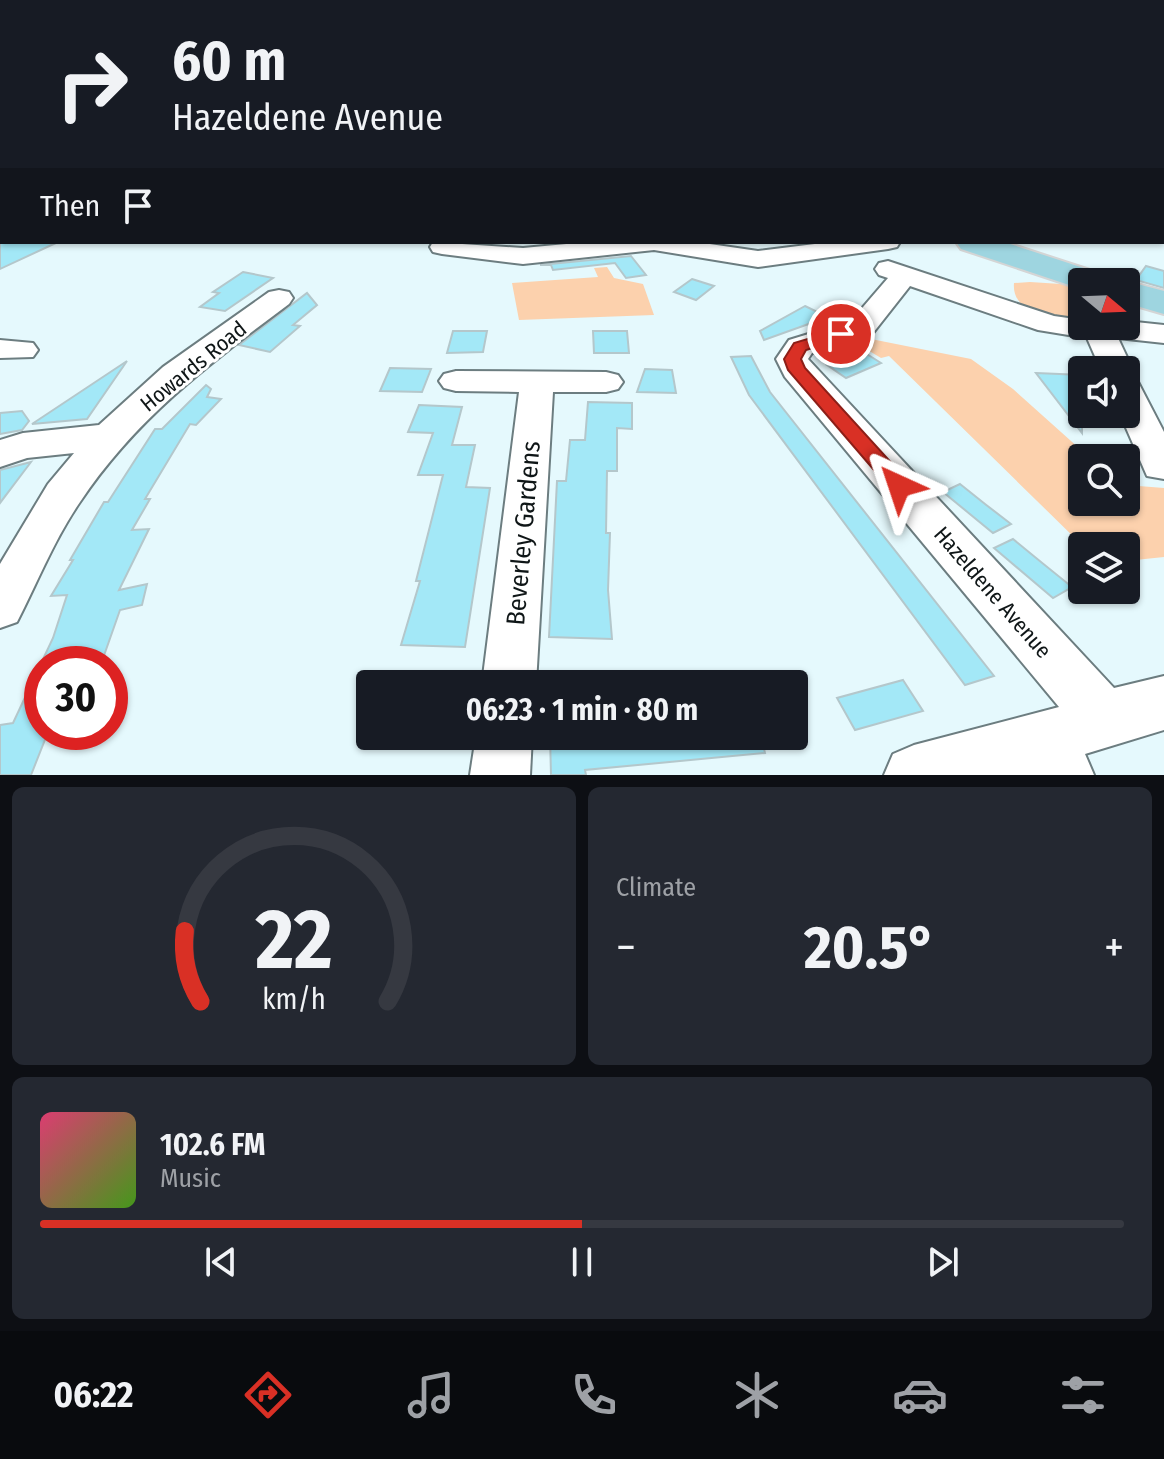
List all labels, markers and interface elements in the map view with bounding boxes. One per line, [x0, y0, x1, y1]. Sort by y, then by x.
text: 60 m [172, 28, 286, 95]
icon: right [40, 32, 144, 136]
text: Hazeldene Avenue [172, 96, 443, 140]
icon: arrive [116, 184, 160, 228]
text: Then [40, 188, 100, 224]
north arrow [1068, 268, 1140, 340]
map controls [1068, 268, 1140, 604]
pin [807, 300, 875, 368]
icon: arrive [819, 312, 863, 356]
street label: Howards Road [135, 315, 252, 417]
button: sound [1068, 356, 1140, 428]
street label: Beverley Gardens [500, 439, 547, 627]
position arrow [857, 444, 941, 528]
button: search [1068, 444, 1140, 516]
street label: Hazeldene Avenue [928, 521, 1057, 664]
button: layers [1068, 532, 1140, 604]
speed limit sign: 30 [24, 646, 128, 750]
text: 06:23 · 1 min · 80 m [466, 692, 698, 728]
text: Climate [616, 872, 696, 903]
text: 22 [254, 890, 333, 990]
text: 20.5° [804, 912, 936, 984]
text: − [616, 921, 636, 974]
text: + [1104, 921, 1124, 974]
text: km/h [262, 982, 326, 1017]
text: 102.6 FM [160, 1127, 265, 1163]
text: Music [160, 1163, 221, 1194]
icon: previous [199, 1240, 243, 1284]
icon: pause [560, 1240, 604, 1284]
icon: next [921, 1240, 965, 1284]
icon: directions [240, 1367, 296, 1423]
icon: music [403, 1367, 459, 1423]
icon: phone [566, 1367, 622, 1423]
icon: climate [729, 1367, 785, 1423]
icon: car [892, 1367, 948, 1423]
icon: filters [1055, 1367, 1111, 1423]
text: 06:22 [53, 1373, 134, 1417]

